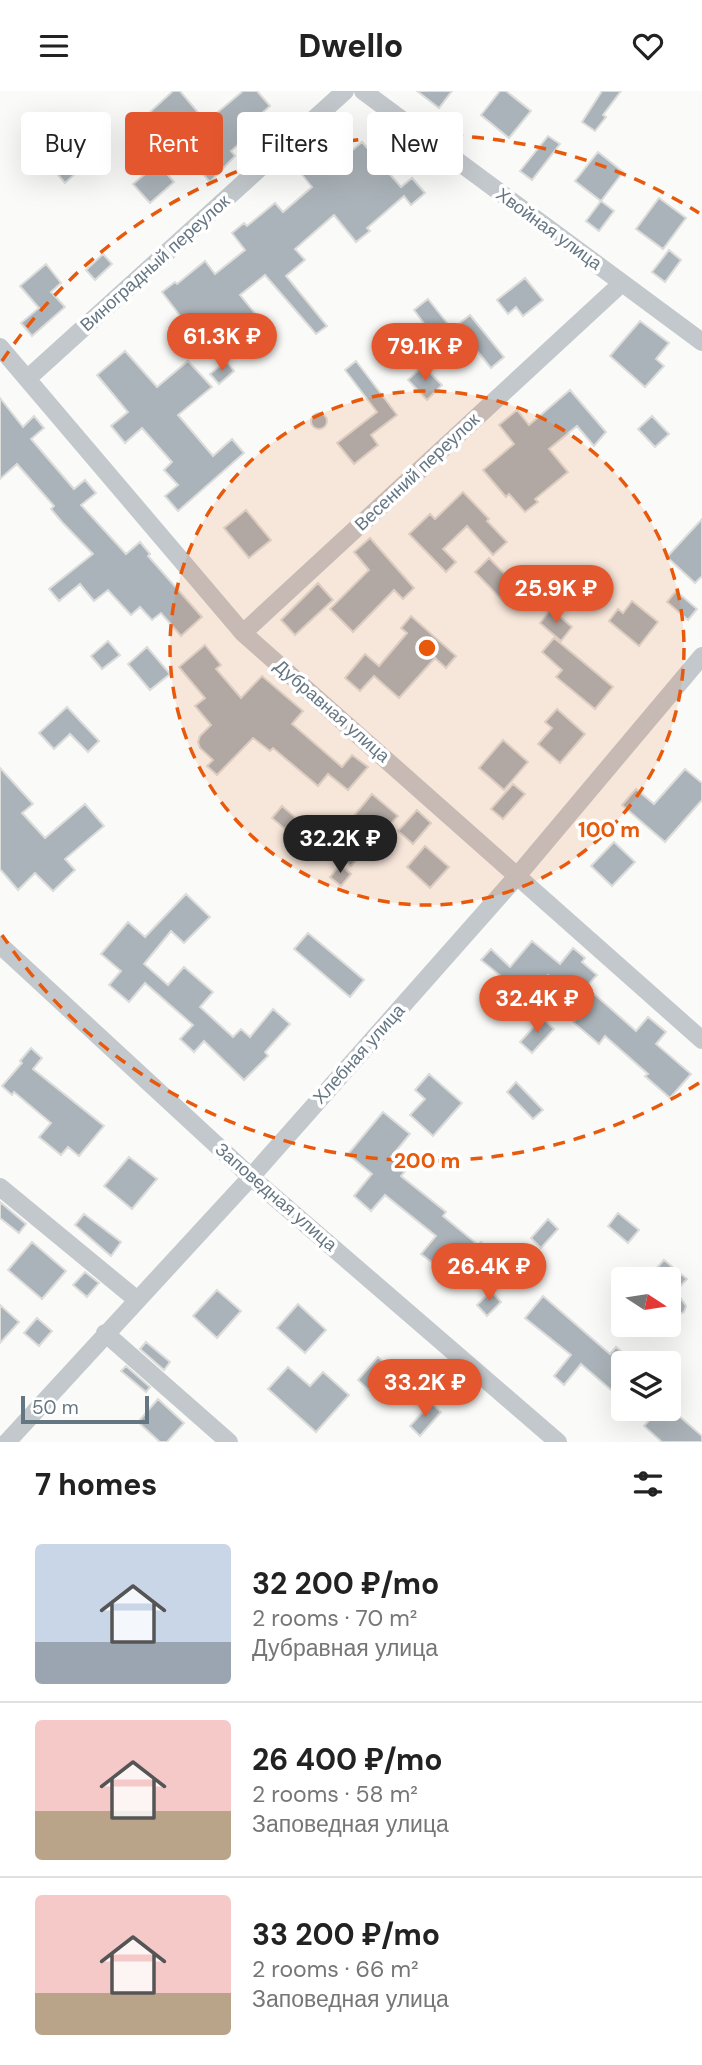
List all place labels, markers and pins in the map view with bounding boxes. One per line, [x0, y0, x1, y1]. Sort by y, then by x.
pin: 61.3K ₽ [157, 313, 287, 373]
pin: 79.1K ₽ [360, 323, 490, 383]
pin: 25.9K ₽ [491, 566, 621, 625]
centre of rings [415, 636, 439, 660]
pin: 32.2K ₽ [275, 815, 405, 875]
pin: 32.4K ₽ [472, 975, 602, 1035]
pin: 26.4K ₽ [424, 1243, 554, 1303]
pin: 33.2K ₽ [360, 1359, 490, 1419]

